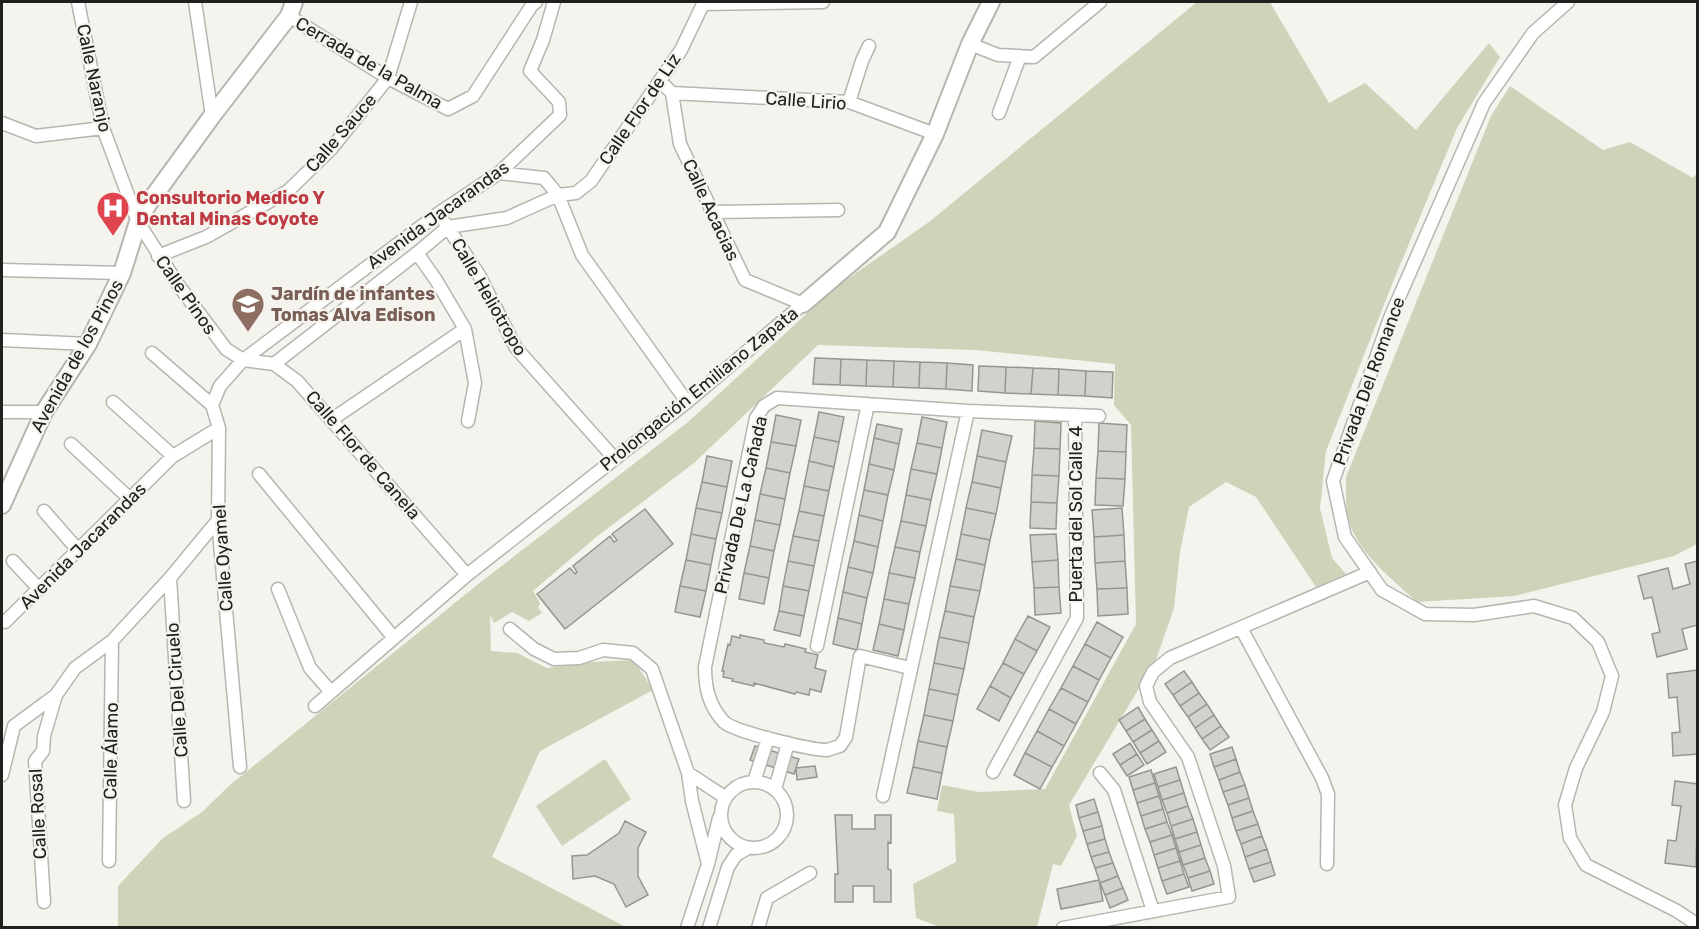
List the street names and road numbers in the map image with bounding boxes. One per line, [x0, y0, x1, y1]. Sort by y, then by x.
street label: Cerrada de la Palma [292, 12, 446, 114]
street label: Calle Naranjo [72, 22, 116, 134]
street label: Calle Flor de Liz [595, 49, 685, 169]
street label: Calle Lirio [765, 87, 847, 115]
street label: Calle Sauce [301, 89, 381, 177]
street label: Avenida Jacarandas [363, 156, 513, 274]
street label: Calle Acacias [678, 156, 744, 264]
street label: Calle Heliotropo [446, 234, 532, 360]
street label: Calle Pinos [151, 251, 221, 339]
street label: Avenida de los Pinos [26, 276, 128, 436]
street label: Privada Del Romance [1328, 294, 1410, 468]
street label: Prolongación Emiliano Zapata [595, 302, 803, 476]
street label: Calle Flor de Canela [301, 386, 425, 524]
street label: Privada De La Cañada [710, 414, 772, 596]
street label: Puerta del Sol Calle 4 [1065, 426, 1087, 602]
street label: Avenida Jacarandas [15, 478, 151, 614]
street label: Calle Oyamel [208, 504, 238, 612]
street label: Calle Del Ciruelo [161, 622, 193, 758]
street label: Calle Álamo [99, 702, 123, 800]
street label: Calle Rosal [25, 768, 51, 860]

